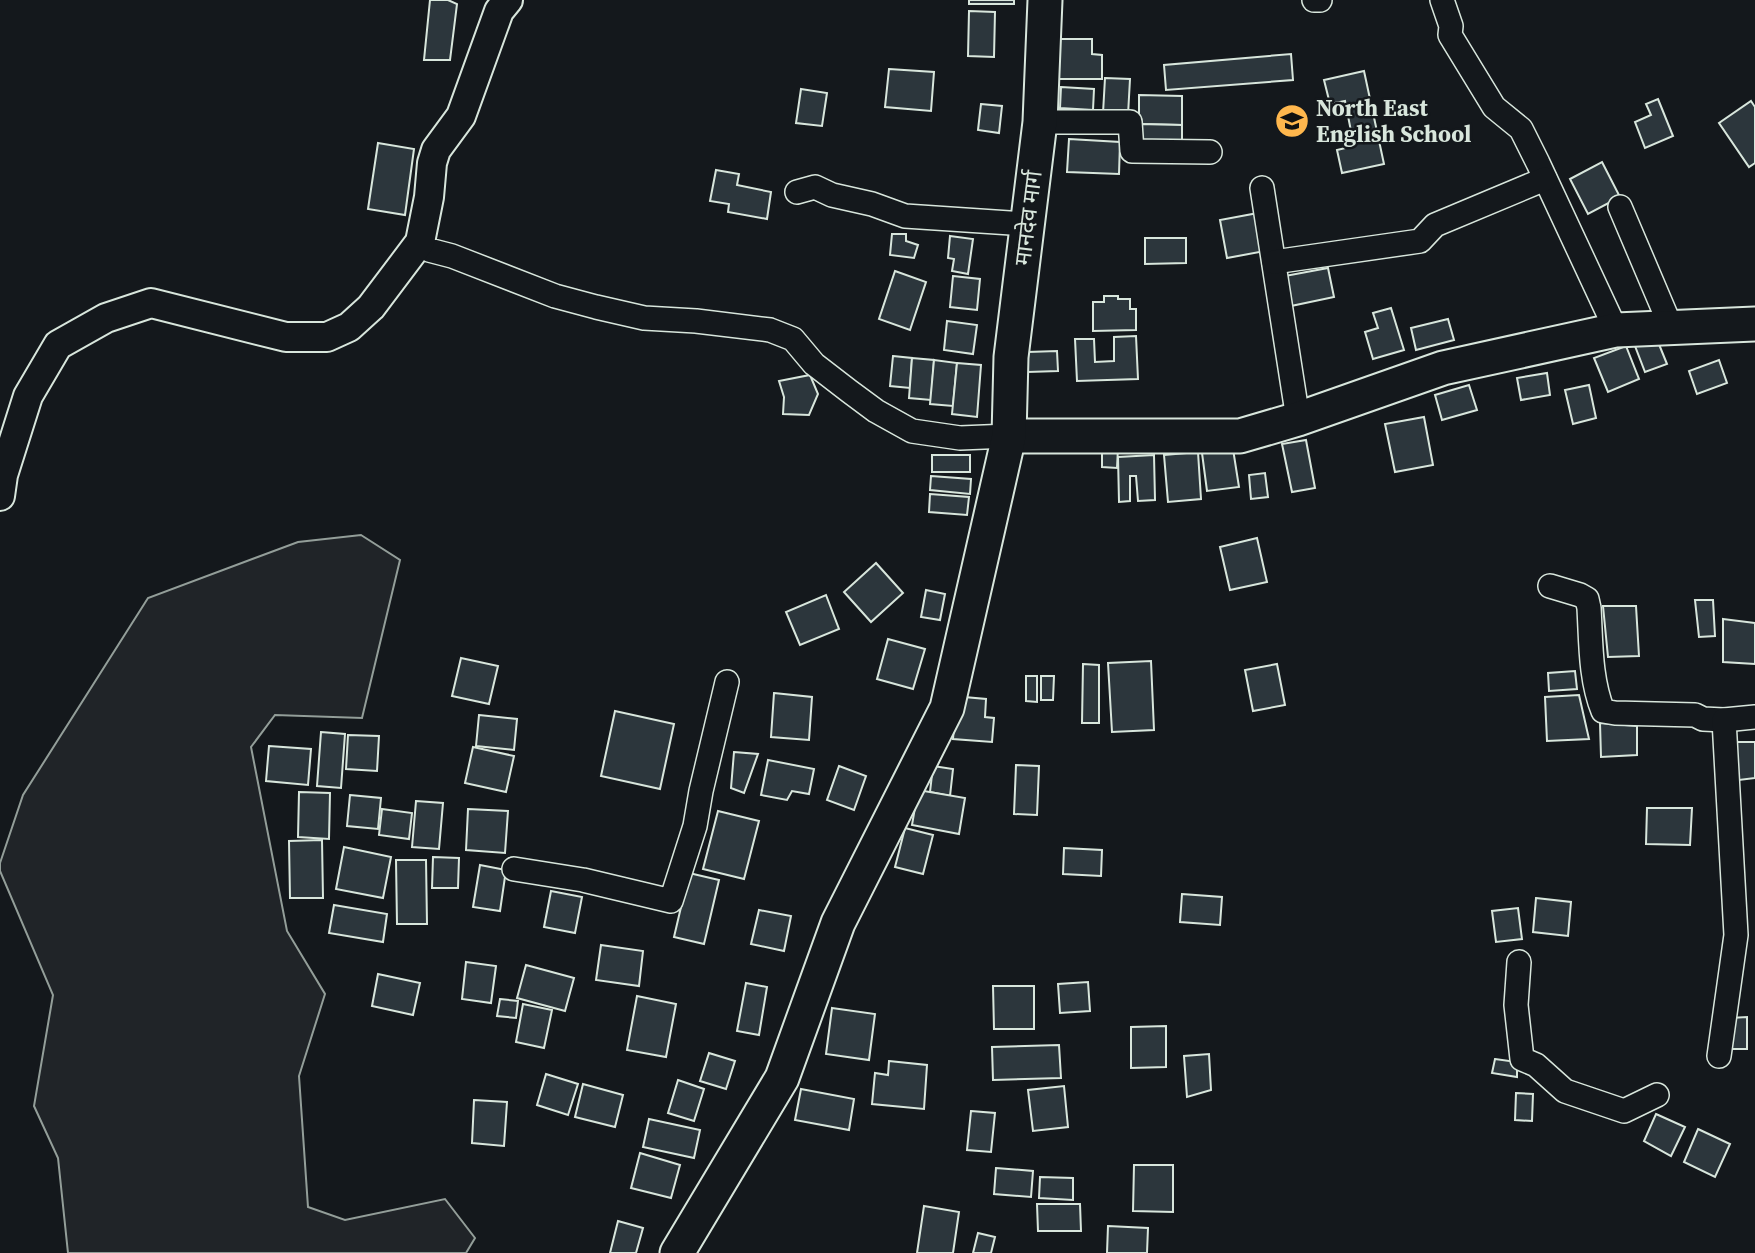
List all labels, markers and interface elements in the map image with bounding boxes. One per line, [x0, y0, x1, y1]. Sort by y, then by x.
place label: North East English School [1316, 92, 1472, 150]
school or university icon: North East English School [1273, 102, 1311, 140]
street label: मानदेव मार्ग [1006, 168, 1050, 267]

